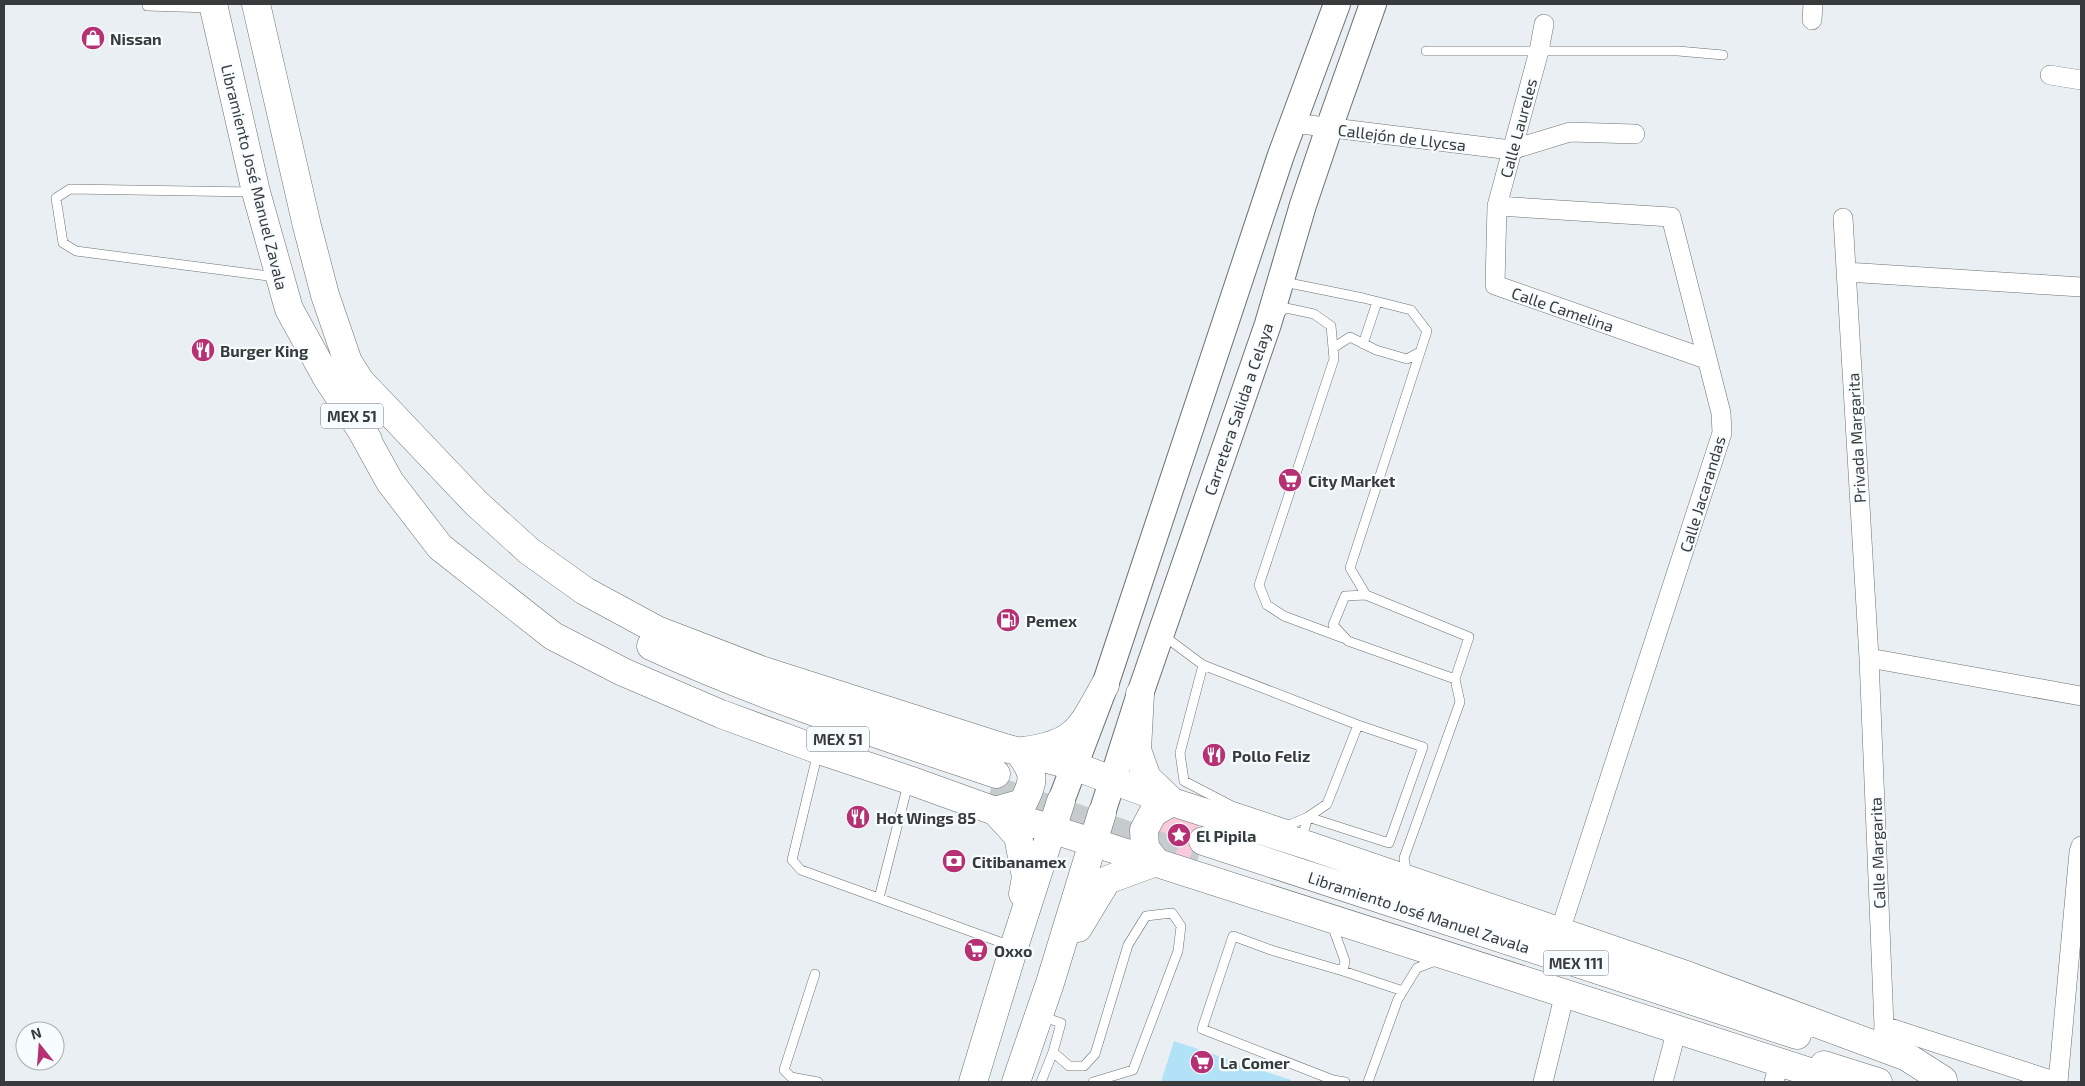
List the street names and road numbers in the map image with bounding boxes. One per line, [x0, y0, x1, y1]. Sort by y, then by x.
street label: Libramiento José Manuel Zavala [218, 62, 292, 292]
street label: Calle Laureles [1496, 76, 1540, 180]
street label: Callejón de Llycsa [1337, 120, 1467, 155]
street label: Calle Camelina [1509, 283, 1617, 335]
street label: Carretera Salida a Celaya [1199, 320, 1277, 498]
street label: Privada Margarita [1843, 372, 1869, 504]
road number: MEX 51 [321, 404, 383, 428]
street label: Calle Jacarandas [1675, 434, 1729, 554]
road number: MEX 51 [807, 726, 869, 752]
street label: Calle Margarita [1866, 797, 1888, 909]
street label: Libramiento José Manuel Zavala [1306, 867, 1532, 957]
road number: MEX 111 [1544, 950, 1608, 976]

